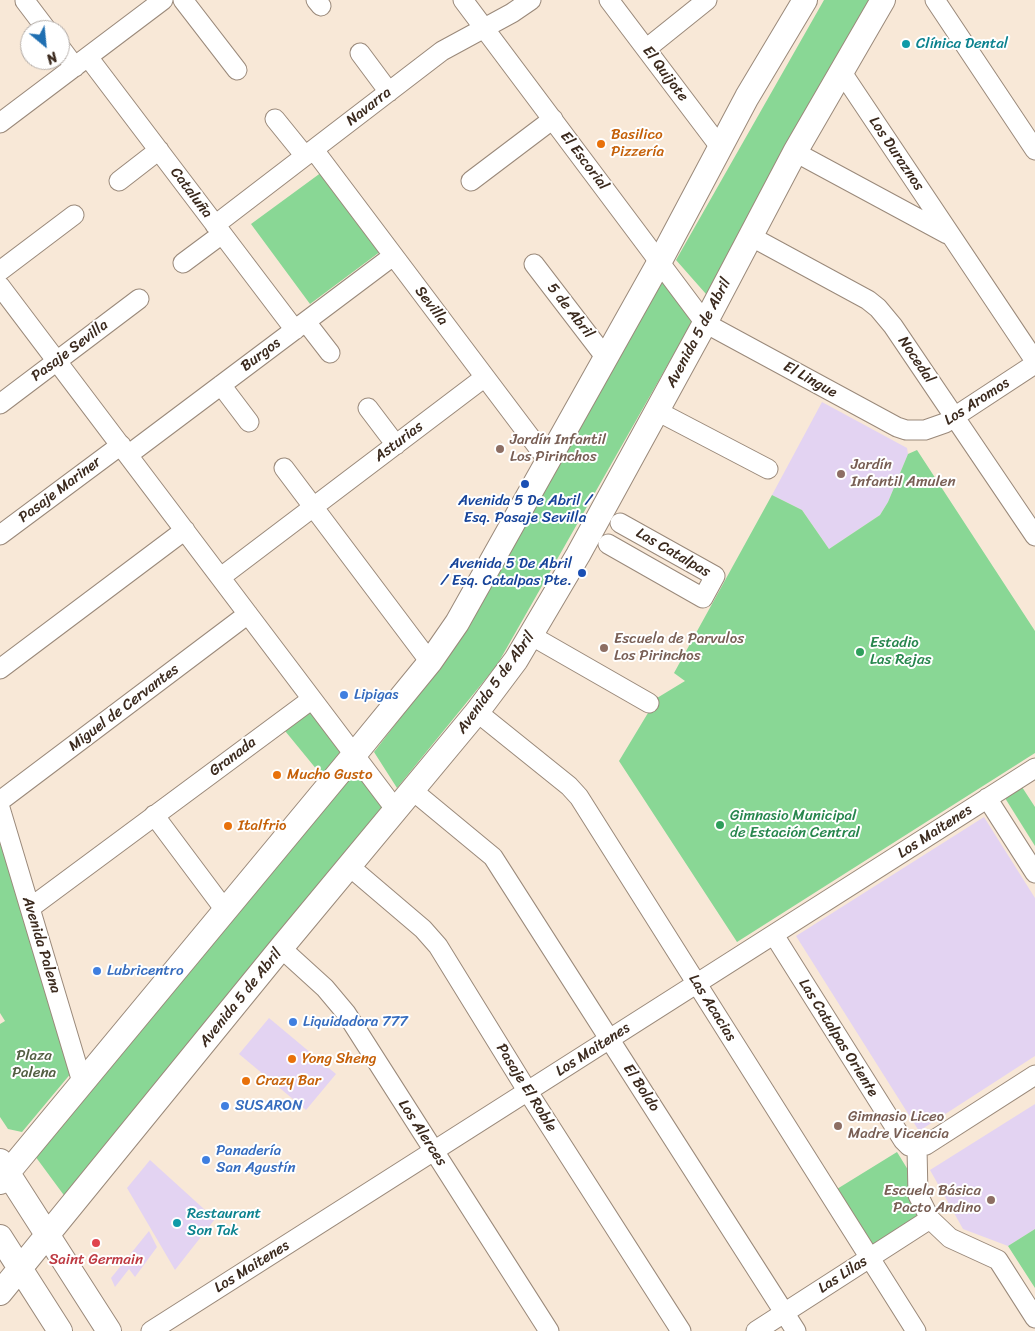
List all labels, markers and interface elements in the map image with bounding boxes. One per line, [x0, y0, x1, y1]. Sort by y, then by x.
north arrow [20, 20, 70, 70]
place label: Clínica Dental [916, 35, 1008, 53]
marker: Clínica Dental [900, 38, 912, 50]
street label: El Quijote [638, 43, 692, 105]
text: N [42, 44, 62, 71]
street label: Navarra [343, 84, 395, 130]
street label: Los Duraznos [865, 113, 927, 195]
place label: Basilico Pizzería [611, 126, 664, 161]
street label: El Escorial [556, 128, 612, 194]
marker: Basilico Pizzería [595, 138, 607, 150]
street label: Cataluña [166, 164, 216, 222]
street label: Avenida 5 de Abril [663, 275, 735, 391]
street label: 5 de Abril [543, 280, 597, 342]
street label: Sevilla [410, 283, 452, 329]
street label: Pasaje Sevilla [28, 316, 112, 386]
street label: Nocedal [894, 333, 938, 387]
street label: Burgos [238, 334, 284, 376]
street label: El Lingue [780, 358, 840, 402]
street label: Los Aromos [941, 374, 1013, 430]
street label: Asturias [371, 418, 427, 466]
place label: Jardín Infantil Los Pirinchos [510, 431, 606, 466]
marker: Jardín Infantil Los Pirinchos [494, 443, 506, 455]
street label: Pasaje Mariner [15, 453, 105, 527]
place label: Jardín Infantil Amulen [851, 456, 956, 491]
marker: Jardín Infantil Amulen [835, 468, 847, 480]
marker: Avenida 5 De Abril / Esq. Pasaje Sevilla [519, 478, 531, 490]
place label: Avenida 5 De Abril / Esq. Pasaje Sevilla [458, 492, 592, 527]
street label: Las Catalpas [633, 524, 713, 582]
place label: Avenida 5 De Abril / Esq. Catalpas Pte. [440, 555, 572, 590]
marker: Avenida 5 De Abril / Esq. Catalpas Pte. [576, 567, 588, 579]
street label: Avenida 5 de Abril [453, 629, 539, 737]
place label: Escuela de Parvulos Los Pirinchos [614, 630, 744, 665]
place label: Estadio Las Rejas [870, 634, 931, 669]
marker: Escuela de Parvulos Los Pirinchos [598, 642, 610, 654]
marker: Estadio Las Rejas [854, 646, 866, 658]
street label: Miguel de Cervantes [65, 661, 183, 755]
place label: Lipigas [354, 686, 398, 704]
marker: Lipigas [338, 689, 350, 701]
street label: Granada [206, 734, 260, 780]
place label: Mucho Gusto [287, 766, 373, 784]
marker: Mucho Gusto [271, 769, 283, 781]
street label: Los Maitenes [894, 801, 976, 863]
place label: Gimnasio Municipal de Estación Central [730, 807, 860, 842]
place label: Italfrio [238, 817, 287, 835]
marker: Gimnasio Municipal de Estación Central [714, 819, 726, 831]
marker: Italfrio [222, 820, 234, 832]
street label: Avenida Palena [18, 894, 64, 996]
street label: Avenida 5 de Abril [196, 945, 286, 1051]
place label: Lubricentro [107, 962, 184, 980]
marker: Lubricentro [91, 965, 103, 977]
street label: Las Acacias [684, 971, 740, 1045]
street label: Las Catalpas Oriente [794, 976, 882, 1100]
place label: Liquidadora 777 [303, 1013, 408, 1031]
marker: Liquidadora 777 [287, 1016, 299, 1028]
street label: Los Maitenes [552, 1019, 634, 1081]
street label: Pasaje El Roble [492, 1041, 560, 1135]
park label: Plaza Palena [12, 1047, 56, 1082]
place label: Yong Sheng [302, 1050, 377, 1068]
marker: Yong Sheng [286, 1053, 298, 1065]
street label: El Boldo [619, 1061, 663, 1115]
place label: Crazy Bar [256, 1072, 321, 1090]
marker: Crazy Bar [240, 1075, 252, 1087]
street label: Los Alerces [394, 1096, 450, 1170]
place label: SUSARON [235, 1097, 303, 1115]
marker: SUSARON [219, 1100, 231, 1112]
place label: Gimnasio Liceo Madre Vicencia [848, 1108, 949, 1143]
marker: Gimnasio Liceo Madre Vicencia [832, 1120, 844, 1132]
place label: Panadería San Agustín [216, 1142, 296, 1177]
marker: Panadería San Agustín [200, 1154, 212, 1166]
place label: Escuela Básica Pacto Andino [884, 1182, 981, 1217]
marker: Escuela Básica Pacto Andino [985, 1194, 997, 1206]
place label: Restaurant Son Tak [187, 1205, 261, 1240]
marker: Restaurant Son Tak [171, 1217, 183, 1229]
marker: Saint Germain [90, 1237, 102, 1249]
street label: Los Maitenes [211, 1237, 293, 1297]
place label: Saint Germain [49, 1251, 143, 1269]
street label: Las Lilas [815, 1252, 871, 1298]

